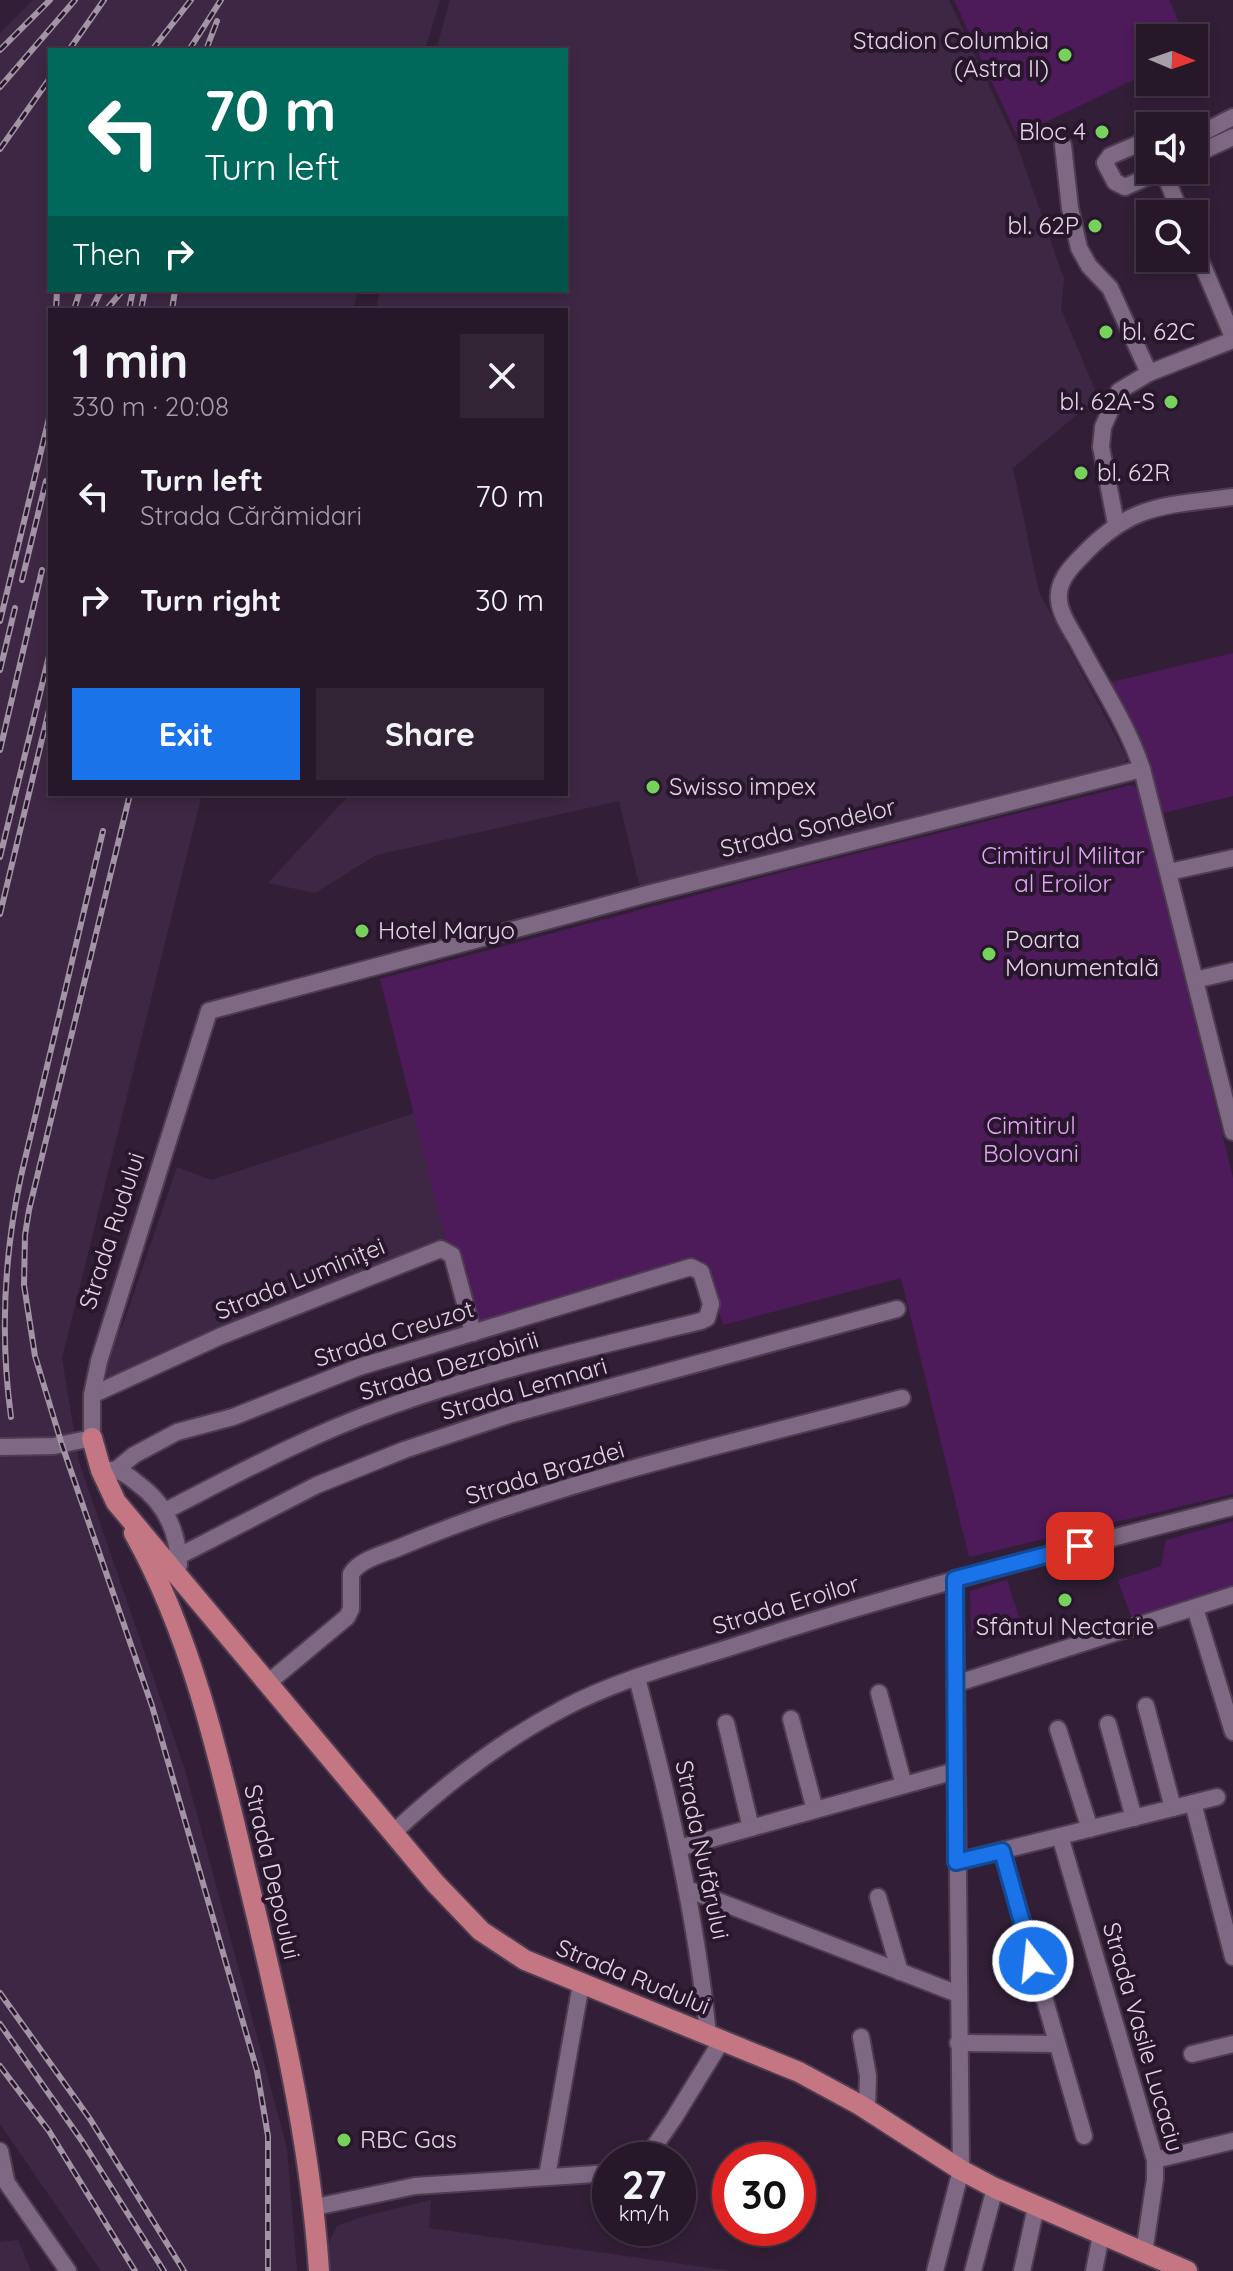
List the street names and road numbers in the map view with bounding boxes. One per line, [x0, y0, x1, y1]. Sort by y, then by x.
street label: Strada Sondelor [717, 791, 899, 863]
street label: Strada Rudului [72, 1149, 151, 1313]
street label: Strada Luminiței [211, 1230, 389, 1326]
street label: Strada Creuzot [310, 1293, 477, 1373]
street label: Strada Dezrobirii [356, 1324, 542, 1407]
street label: Strada Lemnari [437, 1350, 610, 1426]
street label: Strada Brazdei [462, 1434, 628, 1510]
street label: Strada Eroilor [709, 1568, 863, 1641]
street label: Strada Nufărului [669, 1758, 737, 1942]
street label: Strada Depoului [238, 1781, 308, 1962]
street label: Strada Vasile Lucaciu [1097, 1919, 1191, 2155]
street label: Strada Rudului [552, 1932, 715, 2021]

